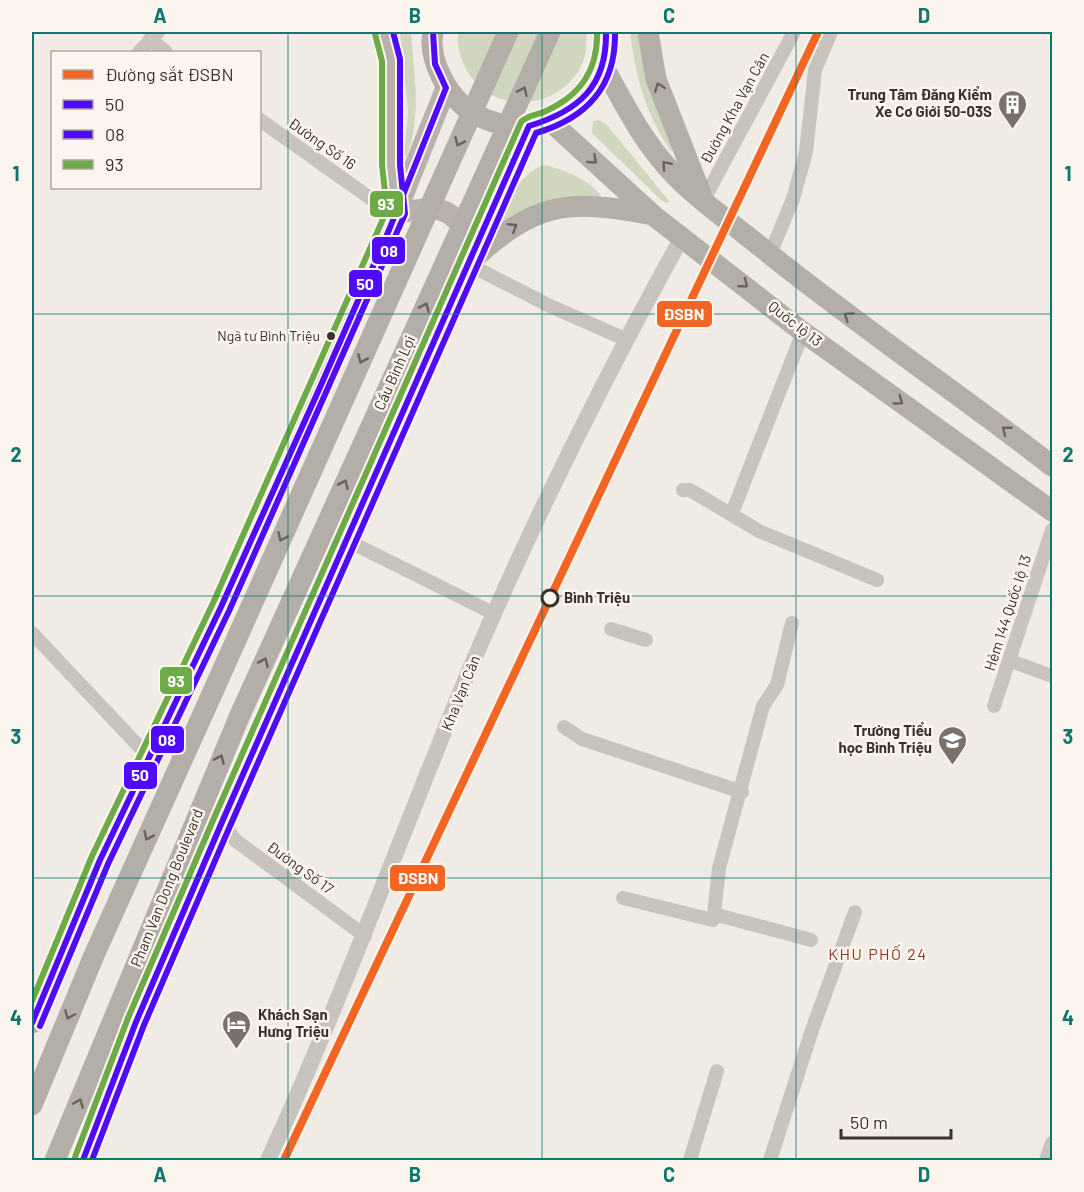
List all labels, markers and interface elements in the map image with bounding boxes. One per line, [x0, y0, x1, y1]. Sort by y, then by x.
text: A [153, 3, 167, 27]
text: B [409, 3, 421, 27]
text: C [663, 3, 675, 27]
text: D [918, 3, 930, 27]
street label: Đường Kha Vạn Cân [696, 49, 772, 166]
legend [51, 51, 261, 189]
text: Đường sắt ĐSBN [105, 63, 234, 85]
one-way arrow [654, 83, 667, 93]
place label: Trung Tâm Đăng Kiểm Xe Cơ Giới 50-03S [848, 85, 992, 120]
one-way arrow [516, 86, 528, 97]
building icon: Trung Tâm Đăng Kiểm Xe Cơ Giới 50-03S [997, 88, 1029, 130]
text: 50 [105, 93, 124, 115]
street label: Đường Số 16 [285, 113, 360, 173]
text: 08 [105, 123, 125, 145]
one-way arrow [454, 136, 466, 147]
text: 93 [105, 153, 124, 175]
one-way arrow [587, 153, 597, 164]
text: 1 [12, 161, 20, 185]
one-way arrow [662, 161, 673, 172]
text: 1 [1064, 161, 1072, 185]
line badge: 93 [369, 190, 404, 218]
text: 93 [377, 194, 395, 213]
one-way arrow [506, 223, 517, 234]
line badge: 08 [371, 236, 406, 265]
text: 08 [380, 241, 398, 260]
line badge: 50 [348, 269, 383, 298]
text: 50 [356, 274, 374, 293]
one-way arrow [737, 277, 748, 288]
street label: Quốc lộ 13 [765, 297, 826, 350]
line badge: ĐSBN [656, 300, 713, 328]
one-way arrow [418, 302, 430, 313]
text: ĐSBN [664, 304, 704, 323]
one-way arrow [844, 312, 855, 323]
place label: Ngã tư Bình Triệu [217, 327, 320, 344]
marker: Ngã tư Bình Triệu [325, 330, 337, 342]
street label: Cầu Bình Lợi [370, 332, 419, 413]
one-way arrow [357, 352, 369, 363]
one-way arrow [893, 394, 904, 405]
one-way arrow [1002, 426, 1013, 437]
text: 2 [10, 442, 22, 466]
text: 2 [1062, 442, 1074, 466]
one-way arrow [337, 480, 349, 491]
one-way arrow [278, 530, 290, 541]
street label: Hẻm 144 Quốc lộ 13 [980, 552, 1034, 673]
place label: Bình Triệu [564, 588, 630, 607]
marker: Bình Triệu [541, 589, 559, 607]
street label: Kha Vạn Cân [437, 652, 483, 733]
one-way arrow [257, 657, 269, 668]
line badge: 93 [159, 666, 193, 695]
text: 93 [167, 671, 185, 690]
place label: Trường Tiểu học Bình Triệu [838, 721, 932, 757]
text: 3 [11, 724, 21, 748]
school or university icon: Trường Tiểu học Bình Triệu [937, 724, 969, 766]
text: 3 [1063, 724, 1073, 748]
line badge: 08 [150, 725, 185, 754]
text: 08 [158, 730, 176, 749]
one-way arrow [213, 755, 225, 766]
line badge: 50 [123, 761, 158, 790]
text: 50 [131, 765, 149, 784]
street label: Pham Van Dong Boulevard [126, 806, 206, 969]
one-way arrow [143, 830, 155, 841]
street label: Đường Số 17 [264, 837, 337, 897]
line badge: ĐSBN [389, 864, 446, 892]
text: ĐSBN [398, 868, 438, 887]
district label: KHU PHỐ 24 [828, 944, 928, 963]
text: 4 [10, 1005, 22, 1029]
place label: Khách Sạn Hưng Triệu [258, 1005, 329, 1041]
text: 4 [1062, 1005, 1074, 1029]
one-way arrow [65, 1008, 77, 1019]
hotel icon: Khách Sạn Hưng Triệu [221, 1008, 253, 1050]
one-way arrow [72, 1098, 84, 1109]
scale bar [841, 1102, 950, 1140]
text: 50 m [850, 1111, 888, 1133]
text: A [153, 1162, 167, 1186]
text: B [409, 1162, 421, 1186]
text: C [663, 1162, 675, 1186]
text: D [918, 1162, 930, 1186]

